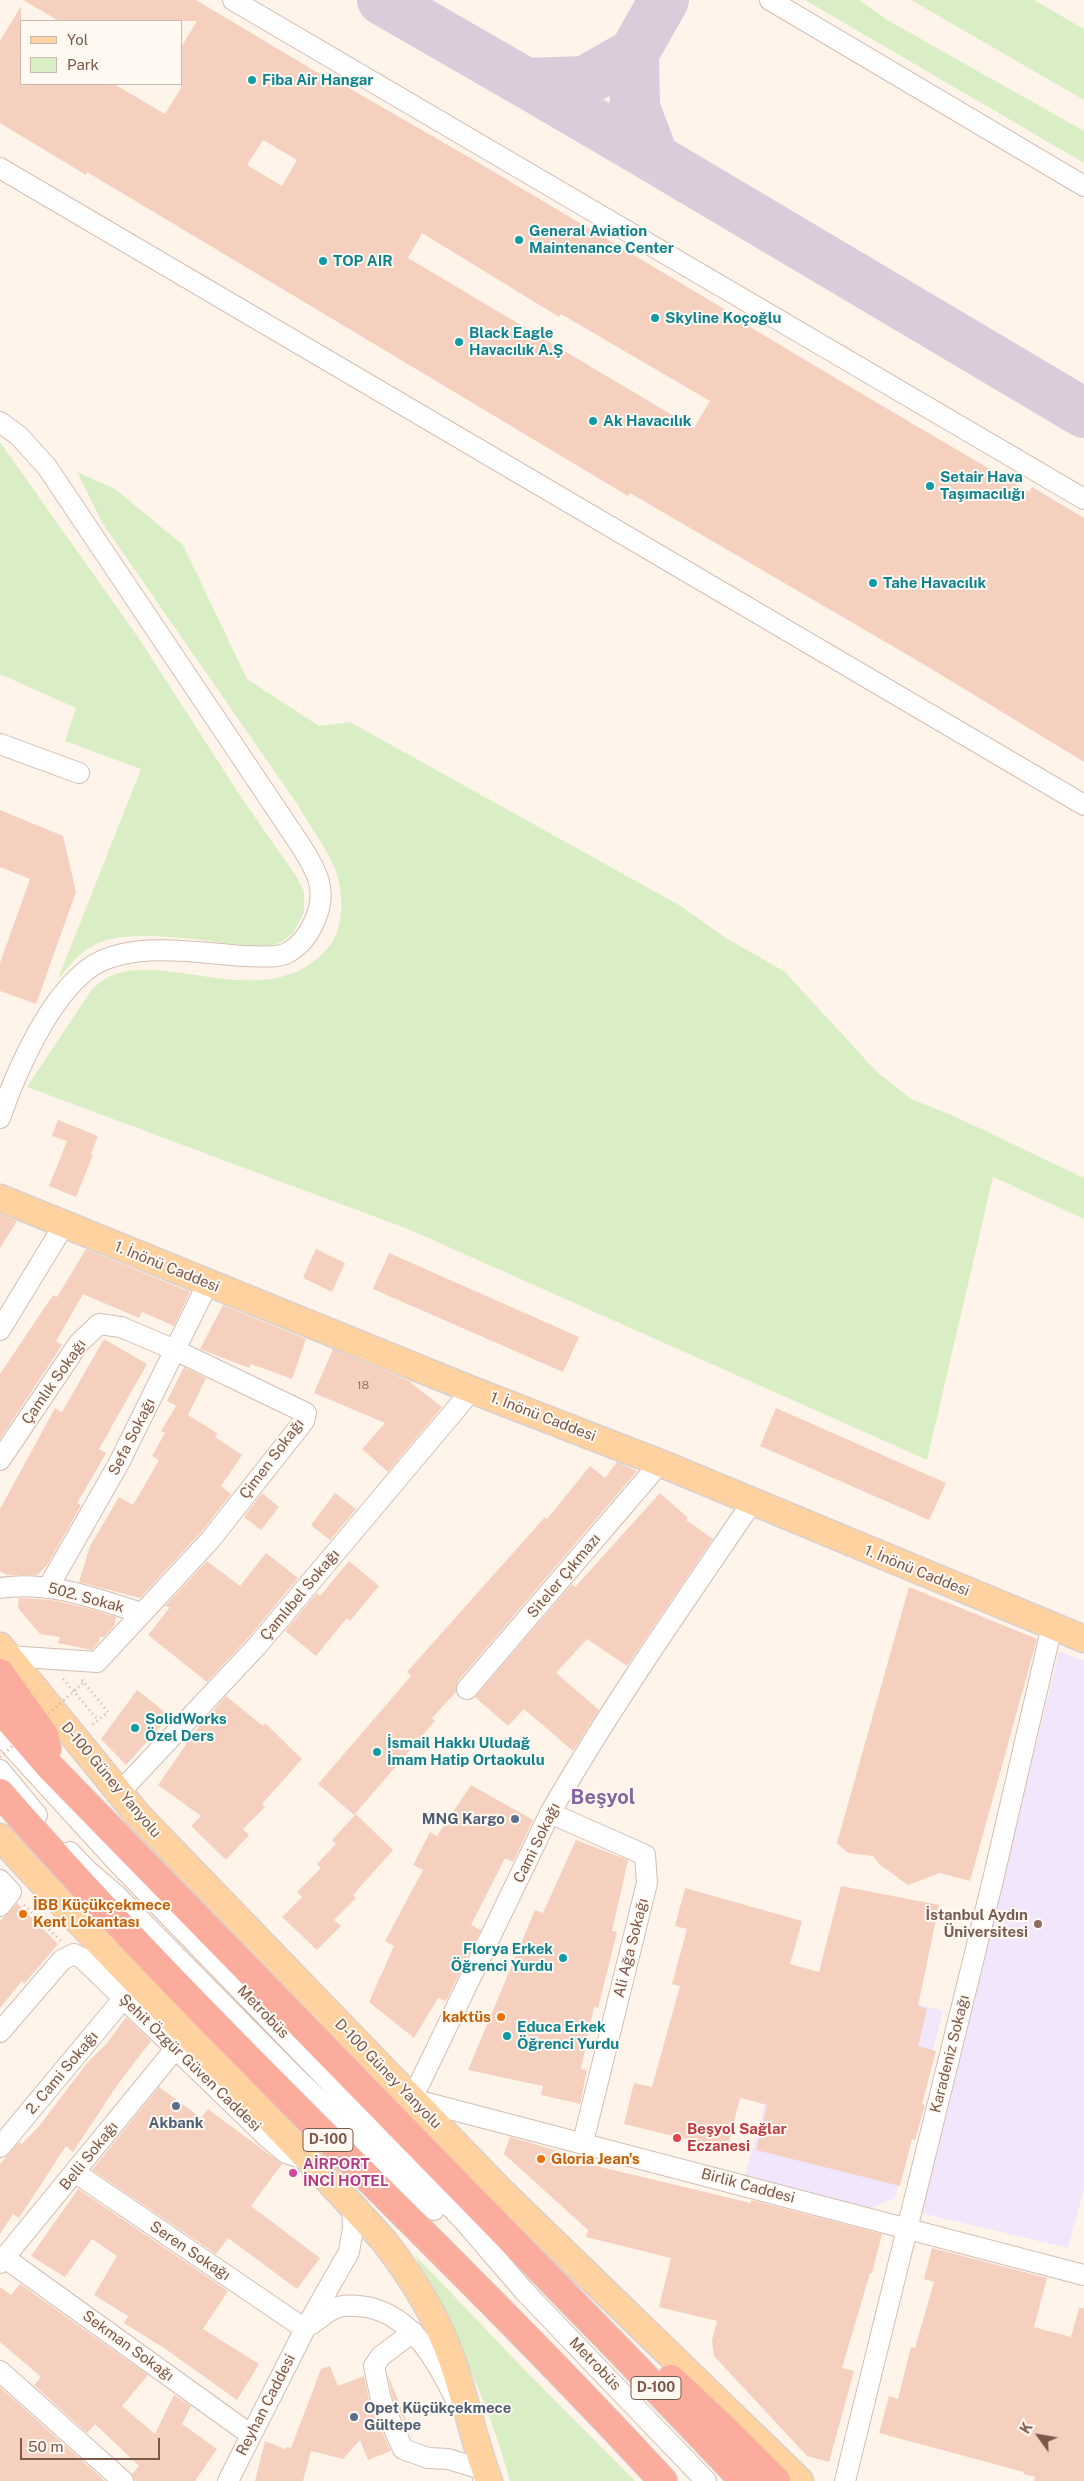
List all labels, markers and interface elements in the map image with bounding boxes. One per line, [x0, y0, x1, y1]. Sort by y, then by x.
legend [20, 20, 182, 85]
text: Yol [67, 31, 88, 48]
text: Park [67, 56, 99, 73]
place label: Fiba Air Hangar [262, 71, 374, 89]
marker: Fiba Air Hangar [246, 74, 258, 86]
place label: General Aviation Maintenance Center [529, 222, 674, 257]
marker: General Aviation Maintenance Center [513, 234, 525, 246]
place label: TOP AIR [333, 252, 393, 270]
marker: TOP AIR [317, 255, 329, 267]
place label: Skyline Koçoğlu [665, 309, 781, 327]
marker: Skyline Koçoğlu [649, 312, 661, 324]
place label: Black Eagle Havacılık A.Ş [469, 324, 563, 359]
marker: Black Eagle Havacılık A.Ş [453, 336, 465, 348]
place label: Ak Havacılık [603, 412, 691, 430]
marker: Ak Havacılık [587, 415, 599, 427]
place label: Setair Hava Taşımacılığı [940, 468, 1025, 503]
marker: Setair Hava Taşımacılığı [924, 480, 936, 492]
place label: Tahe Havacılık [883, 574, 986, 592]
marker: Tahe Havacılık [867, 577, 879, 589]
street label: 1. İnönü Caddesi [112, 1238, 222, 1296]
street label: Çamlık Sokağı [18, 1336, 90, 1428]
house number: 18 [357, 1378, 369, 1392]
street label: 1. İnönü Caddesi [488, 1389, 598, 1445]
street label: Sefa Sokağı [105, 1395, 159, 1479]
street label: Çimen Sokağı [236, 1415, 308, 1503]
street label: Siteler Çıkmazı [523, 1530, 605, 1622]
street label: 1. İnönü Caddesi [862, 1542, 972, 1600]
street label: Çamlıbel Sokağı [257, 1546, 343, 1644]
street label: 502. Sokak [46, 1579, 126, 1617]
place label: SolidWorks Özel Ders [145, 1710, 227, 1745]
street label: D-100 Güney Yanyolu [57, 1718, 165, 1842]
marker: SolidWorks Özel Ders [129, 1722, 141, 1734]
place label: İsmail Hakkı Uludağ İmam Hatip Ortaokulu [387, 1734, 545, 1769]
marker: İsmail Hakkı Uludağ İmam Hatip Ortaokulu [371, 1746, 383, 1758]
district label: Beşyol [571, 1786, 635, 1810]
street label: Cami Sokağı [510, 1800, 564, 1886]
place label: MNG Kargo [422, 1810, 505, 1828]
marker: MNG Kargo [509, 1813, 521, 1825]
place label: İBB Küçükçekmece Kent Lokantası [33, 1896, 171, 1931]
street label: Ali Ağa Sokağı [610, 1896, 652, 2000]
place label: İstanbul Aydın Üniversitesi [925, 1906, 1028, 1941]
marker: İBB Küçükçekmece Kent Lokantası [17, 1908, 29, 1920]
marker: İstanbul Aydın Üniversitesi [1032, 1918, 1044, 1930]
place label: Florya Erkek Öğrenci Yurdu [451, 1940, 553, 1975]
marker: Florya Erkek Öğrenci Yurdu [557, 1952, 569, 1964]
street label: Metrobüs [233, 1982, 293, 2042]
street label: Şehit Özgür Güven Caddesi [115, 1991, 265, 2135]
street label: Karadeniz Sokağı [927, 1993, 973, 2115]
place label: kaktüs [442, 2008, 491, 2026]
marker: kaktüs [495, 2011, 507, 2023]
street label: D-100 Güney Yanyolu [331, 2015, 445, 2133]
place label: Educa Erkek Öğrenci Yurdu [517, 2018, 619, 2053]
street label: 2. Cami Sokağı [22, 2028, 102, 2118]
marker: Educa Erkek Öğrenci Yurdu [501, 2030, 513, 2042]
marker: Akbank [170, 2100, 182, 2112]
place label: Akbank [149, 2114, 203, 2132]
street label: Belli Sokağı [56, 2118, 122, 2194]
place label: Beşyol Sağlar Eczanesi [687, 2120, 787, 2155]
road number: D-100 [303, 2128, 353, 2152]
marker: Beşyol Sağlar Eczanesi [671, 2132, 683, 2144]
place label: Gloria Jean's [551, 2150, 640, 2168]
marker: Gloria Jean's [535, 2153, 547, 2165]
place label: AİRPORT İNCİ HOTEL [303, 2155, 389, 2190]
street label: Birlik Caddesi [699, 2165, 797, 2207]
marker: AİRPORT İNCİ HOTEL [287, 2167, 299, 2179]
street label: Seren Sokağı [146, 2218, 234, 2284]
street label: Sekman Sokağı [79, 2307, 177, 2385]
street label: Metrobüs [565, 2334, 625, 2394]
street label: Reyhan Caddesi [233, 2351, 299, 2459]
road number: D-100 [631, 2376, 681, 2400]
place label: Opet Küçükçekmece Gültepe [364, 2399, 511, 2434]
marker: Opet Küçükçekmece Gültepe [348, 2411, 360, 2423]
north arrow [1014, 2411, 1064, 2461]
text: K [1017, 2420, 1036, 2437]
scale bar [22, 2428, 162, 2460]
text: 50 m [28, 2438, 63, 2455]

